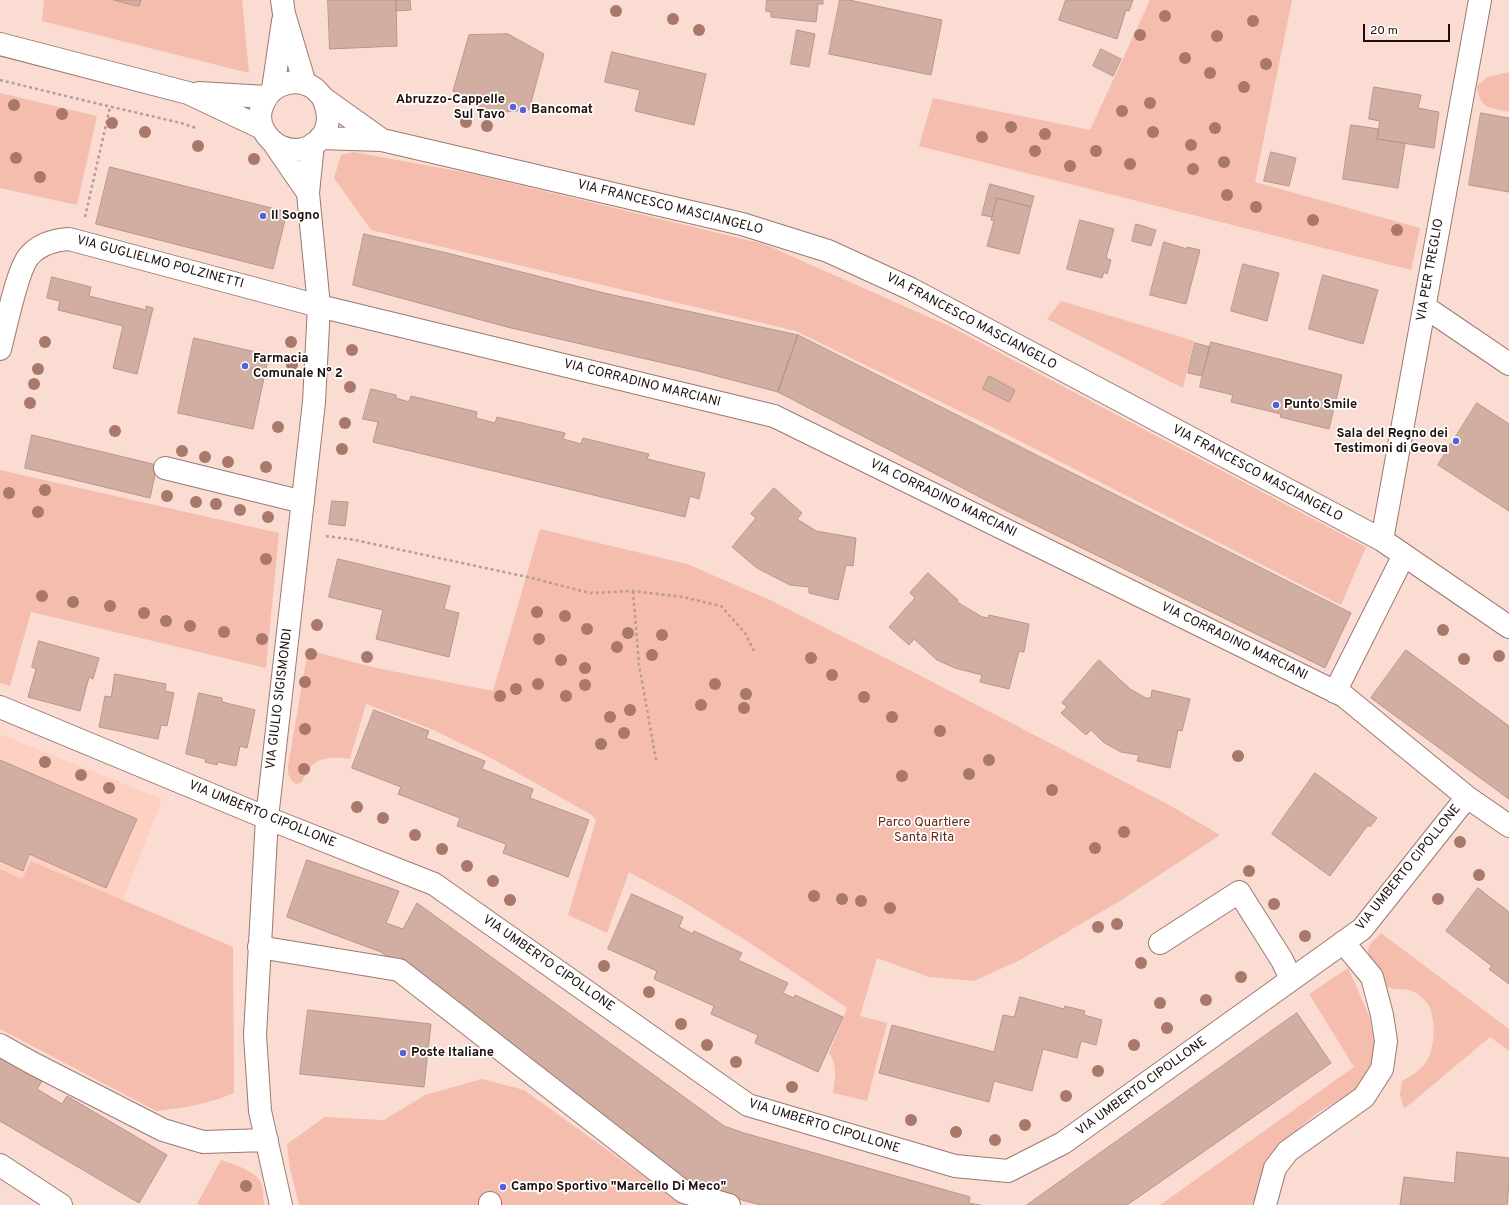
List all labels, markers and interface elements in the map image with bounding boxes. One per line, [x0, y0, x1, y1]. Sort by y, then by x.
scale bar [1365, 16, 1452, 42]
text: 20 m [1370, 23, 1398, 39]
place label: Abruzzo-Cappelle Sul Tavo [396, 92, 505, 123]
marker: Abruzzo-Cappelle Sul Tavo [508, 102, 518, 112]
place label: Bancomat [531, 102, 593, 118]
marker: Bancomat [518, 105, 528, 115]
street label: VIA FRANCESCO MASCIANGELO [575, 177, 765, 239]
place label: Il Sogno [271, 208, 320, 224]
marker: Il Sogno [258, 211, 268, 221]
street label: VIA PER TREGLIO [1414, 217, 1448, 323]
street label: VIA GUGLIELMO POLZINETTI [75, 233, 245, 293]
street label: VIA FRANCESCO MASCIANGELO [883, 270, 1059, 374]
place label: Farmacia Comunale N° 2 [253, 351, 343, 382]
street label: VIA CORRADINO MARCIANI [562, 357, 722, 411]
marker: Farmacia Comunale N° 2 [240, 361, 250, 371]
place label: Punto Smile [1284, 397, 1357, 413]
marker: Punto Smile [1271, 400, 1281, 410]
street label: VIA FRANCESCO MASCIANGELO [1169, 422, 1345, 526]
place label: Sala del Regno dei Testimoni di Geova [1334, 426, 1448, 457]
marker: Sala del Regno dei Testimoni di Geova [1451, 436, 1461, 446]
street label: VIA CORRADINO MARCIANI [867, 457, 1019, 541]
street label: VIA CORRADINO MARCIANI [1158, 600, 1310, 684]
street label: VIA GIULIO SIGISMONDI [264, 628, 296, 770]
street label: VIA UMBERTO CIPOLLONE [186, 778, 338, 852]
street label: VIA UMBERTO CIPOLLONE [1353, 802, 1465, 934]
park label: Parco Quartiere Santa Rita [878, 815, 970, 846]
street label: VIA UMBERTO CIPOLLONE [479, 912, 617, 1016]
street label: VIA UMBERTO CIPOLLONE [1074, 1034, 1210, 1140]
place label: Poste Italiane [411, 1045, 494, 1061]
marker: Poste Italiane [398, 1048, 408, 1058]
street label: VIA UMBERTO CIPOLLONE [746, 1096, 902, 1158]
place label: Campo Sportivo "Marcello Di Meco" [511, 1179, 726, 1195]
marker: Campo Sportivo "Marcello Di Meco" [498, 1182, 508, 1192]

